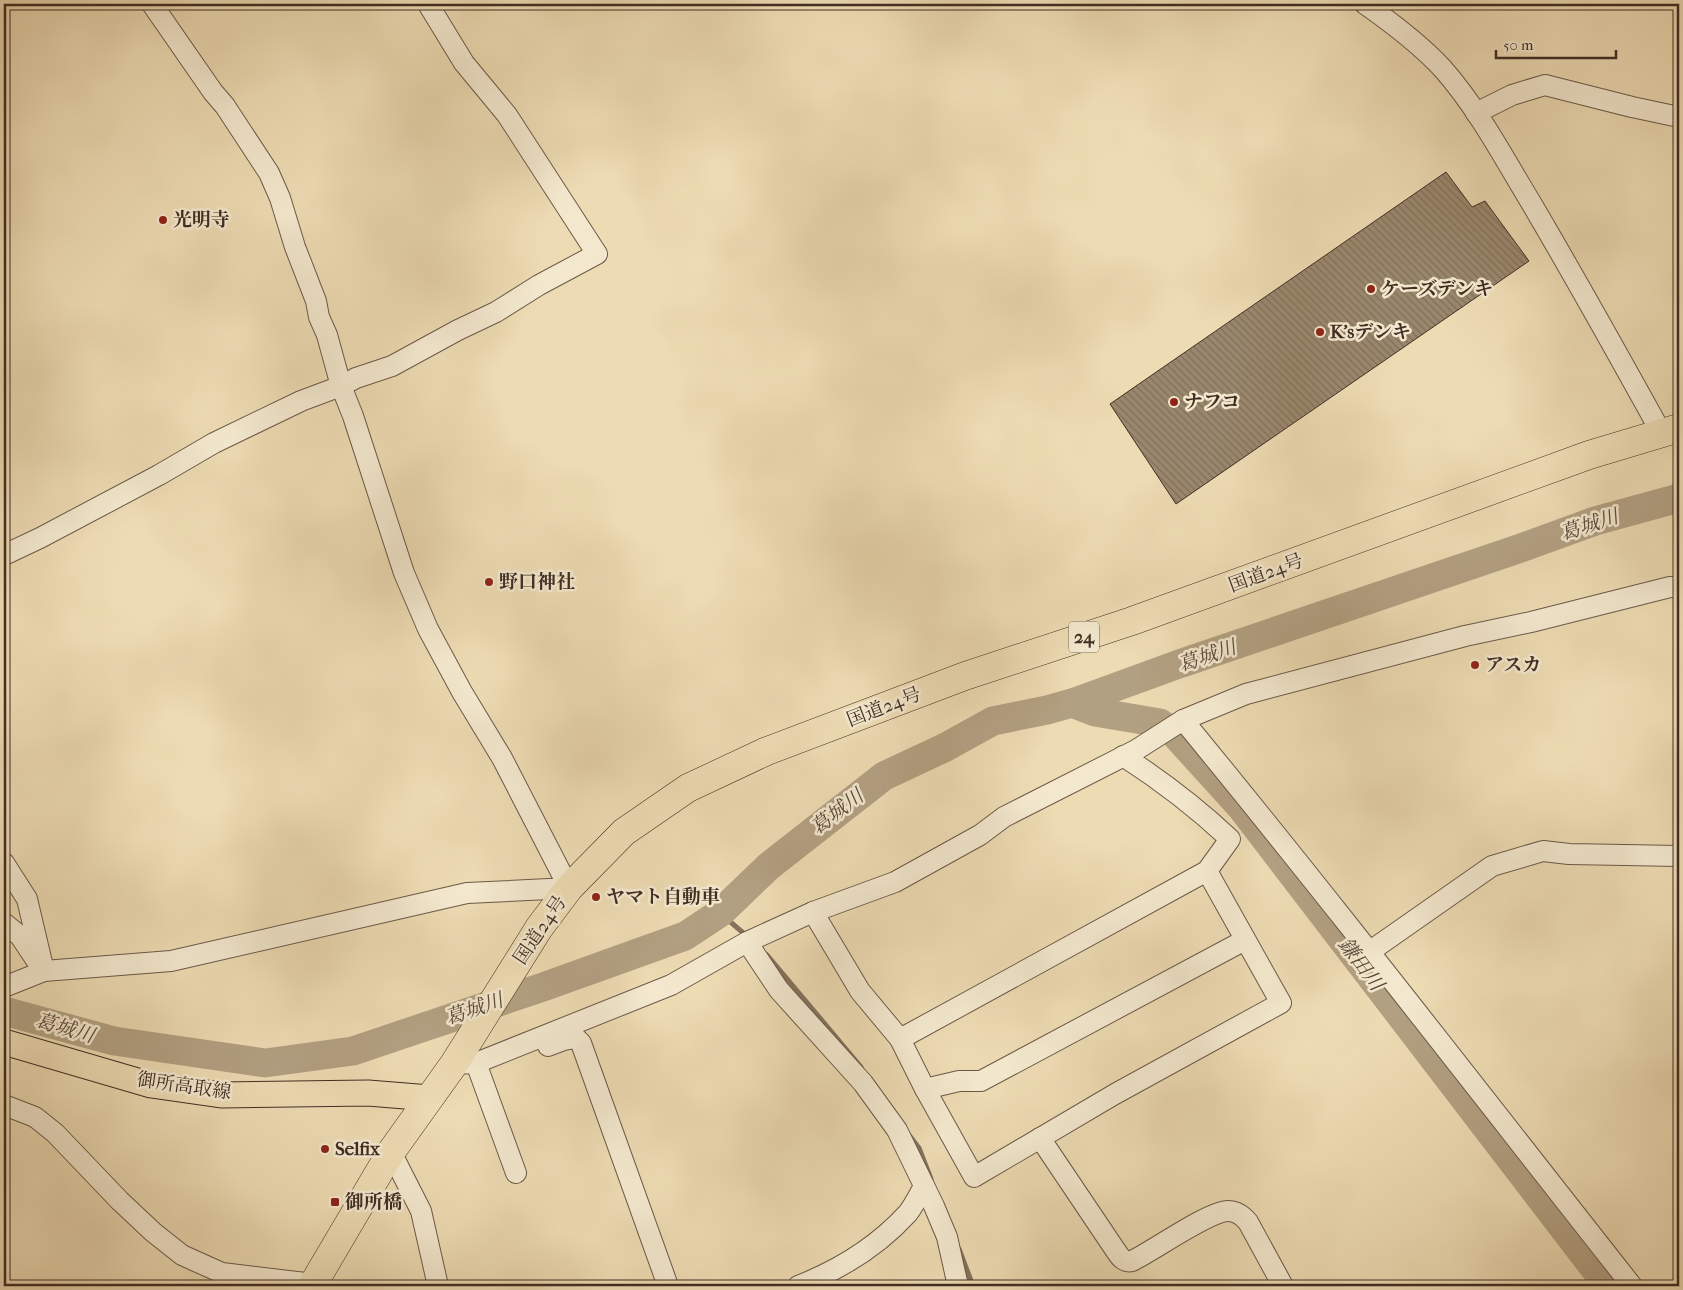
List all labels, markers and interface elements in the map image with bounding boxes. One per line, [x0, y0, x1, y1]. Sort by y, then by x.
scale bar [1496, 28, 1616, 60]
text: 50 m [1503, 36, 1534, 54]
place label: 光明寺 [173, 209, 230, 231]
marker: 光明寺 [157, 214, 169, 226]
place label: ケーズデンキ [1381, 278, 1493, 300]
marker: ケーズデンキ [1365, 283, 1377, 295]
place label: K'sデンキ [1330, 321, 1411, 343]
marker: K'sデンキ [1314, 326, 1326, 338]
place label: ナフコ [1184, 391, 1240, 413]
marker: ナフコ [1168, 396, 1180, 408]
water label: 葛城川 [1557, 504, 1623, 545]
street label: 国道24号 [1226, 549, 1306, 597]
place label: 野口神社 [499, 571, 575, 593]
marker: 野口神社 [483, 576, 495, 588]
road number: 24 [1069, 622, 1099, 652]
water label: 葛城川 [1175, 635, 1241, 677]
place label: アスカ [1485, 654, 1541, 676]
marker: アスカ [1469, 659, 1481, 671]
street label: 国道24号 [844, 683, 924, 731]
water label: 葛城川 [806, 783, 869, 840]
place label: ヤマト自動車 [606, 886, 720, 908]
marker: ヤマト自動車 [590, 891, 602, 903]
street label: 国道24号 [509, 892, 571, 968]
water label: 鎌田川 [1334, 933, 1389, 996]
water label: 葛城川 [442, 988, 508, 1030]
water label: 葛城川 [33, 1009, 99, 1048]
street label: 御所高取線 [135, 1068, 233, 1104]
place label: Selfix [335, 1138, 381, 1160]
marker: Selfix [319, 1143, 331, 1155]
place label: 御所橋 [345, 1191, 402, 1213]
marker: 御所橋 [329, 1196, 341, 1208]

